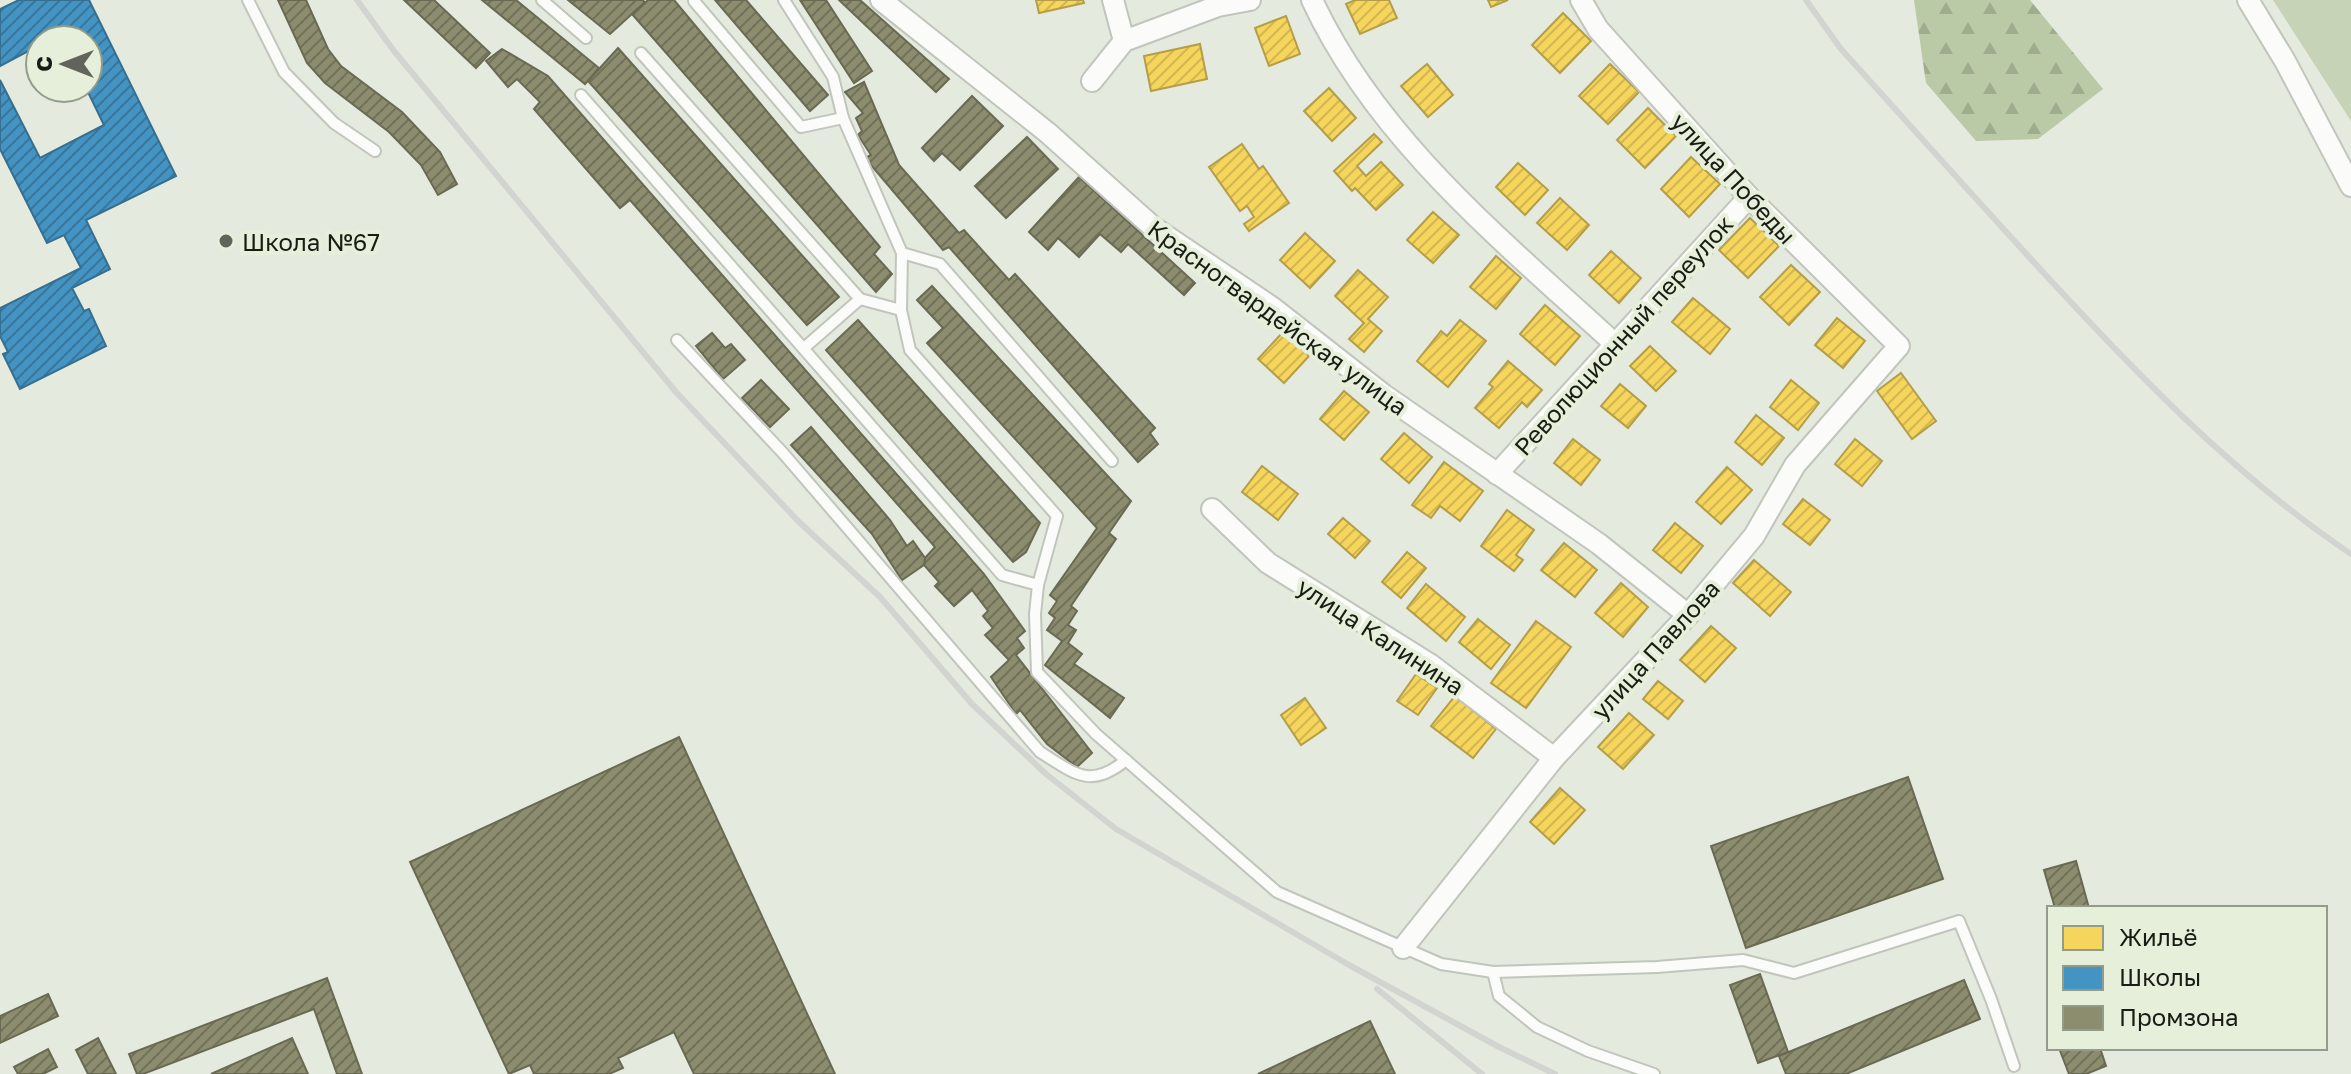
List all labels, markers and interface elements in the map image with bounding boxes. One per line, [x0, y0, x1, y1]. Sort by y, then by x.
north arrow [24, 24, 104, 104]
text: С [30, 56, 57, 72]
street label: улица Победы [1666, 106, 1802, 250]
street label: Революционный переулок [1508, 209, 1739, 461]
street label: Красногвардейская улица [1143, 213, 1413, 421]
place label: Школа №67 [242, 227, 380, 256]
marker: Школа №67 [217, 232, 235, 250]
street label: улица Калинина [1292, 571, 1470, 701]
street label: улица Павлова [1585, 574, 1725, 724]
legend [2047, 906, 2327, 1050]
text: Жильё [2119, 922, 2197, 951]
text: Школы [2119, 962, 2201, 991]
text: Промзона [2119, 1002, 2239, 1031]

